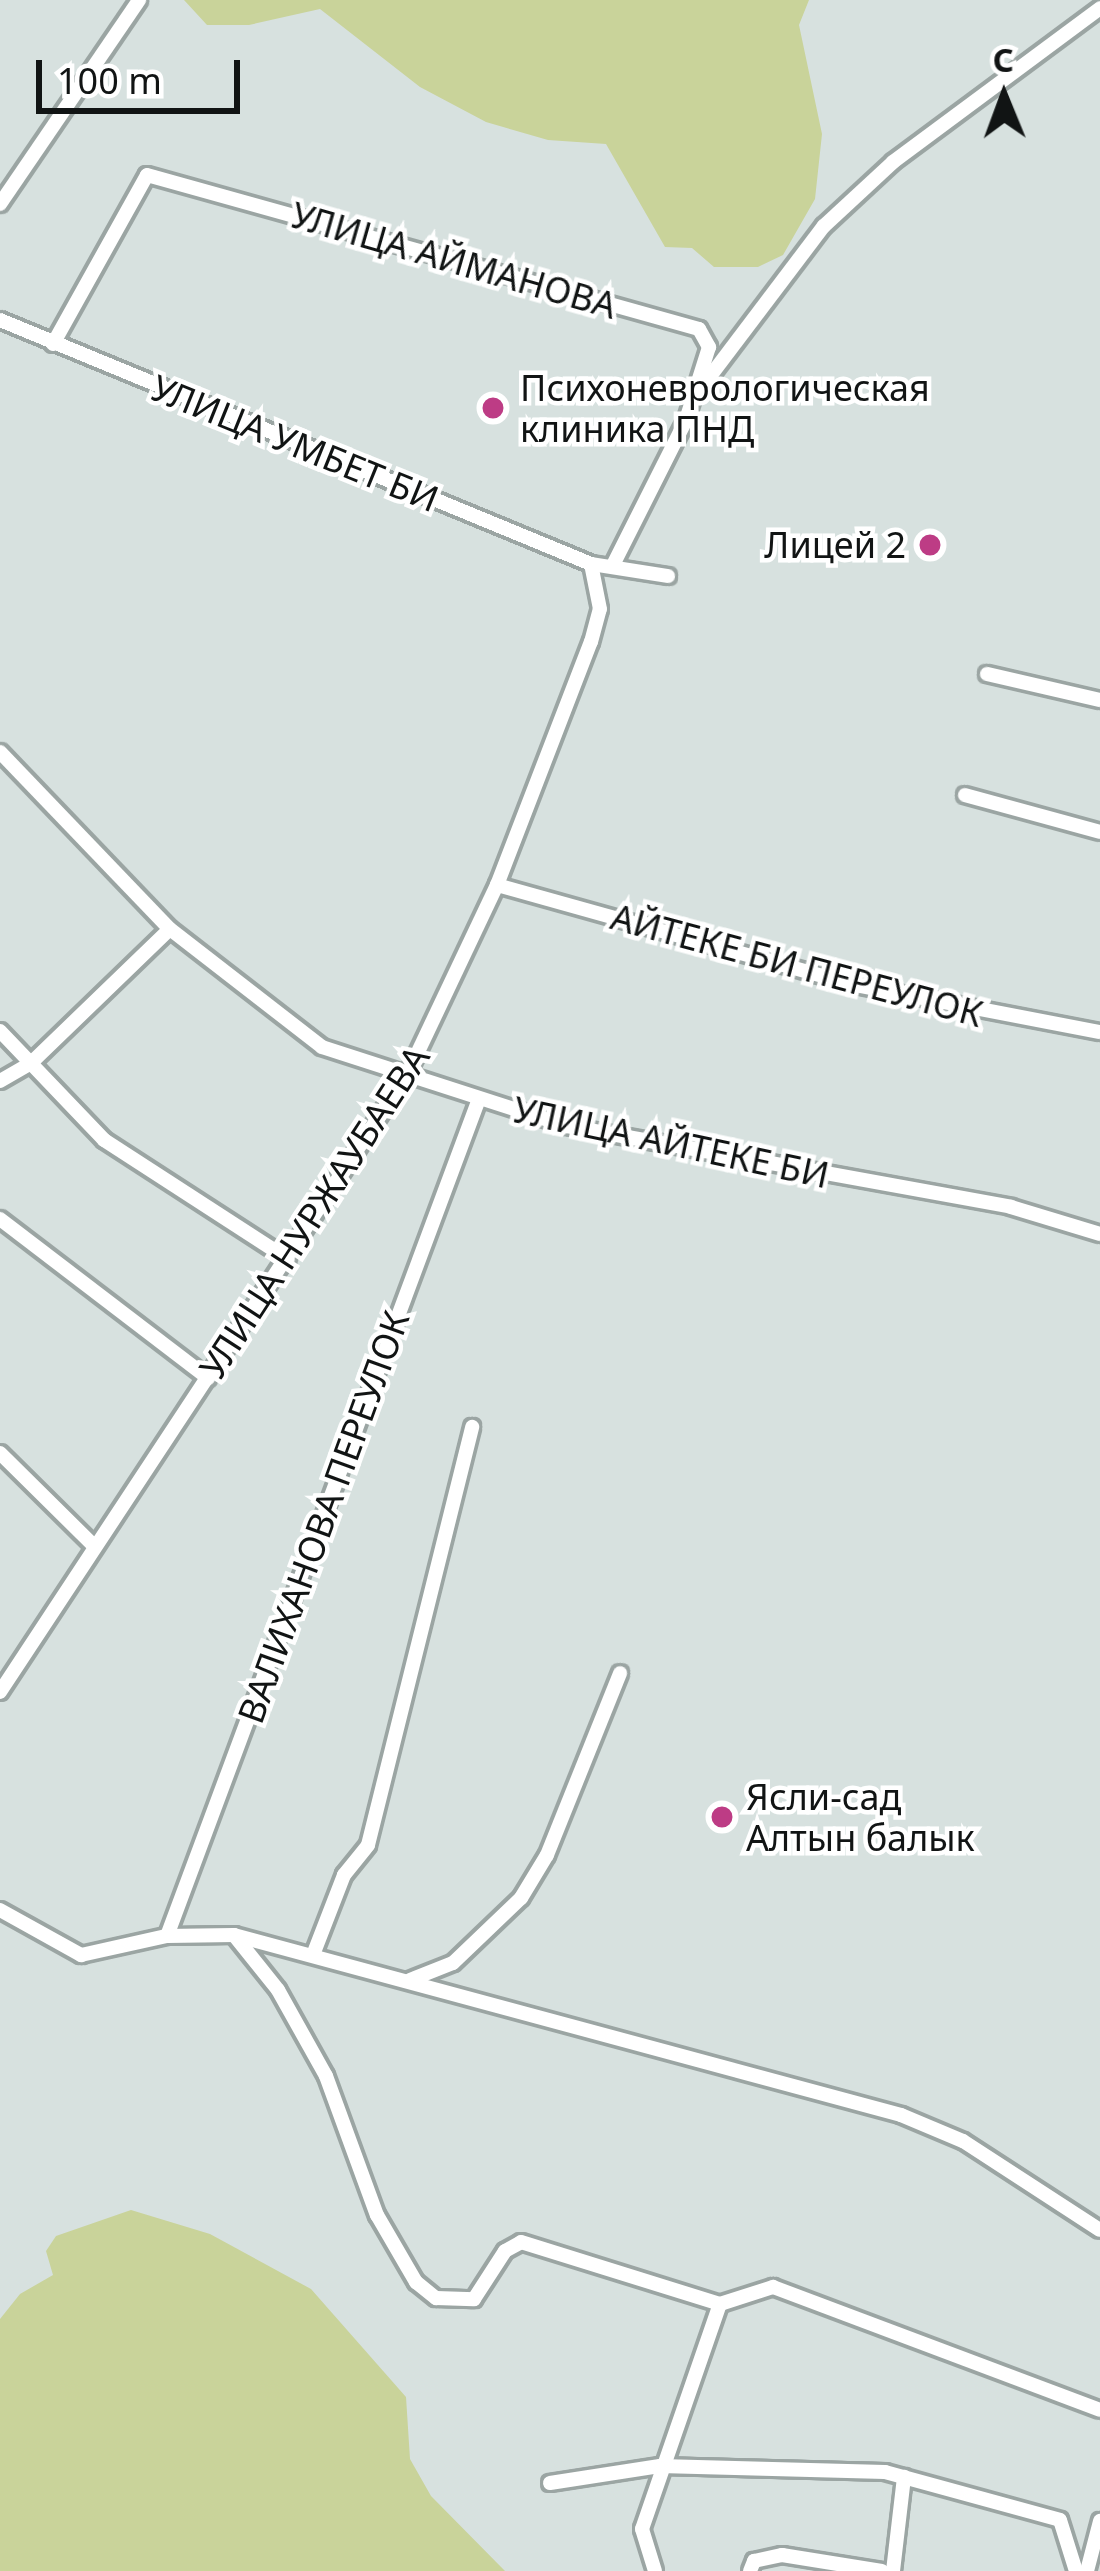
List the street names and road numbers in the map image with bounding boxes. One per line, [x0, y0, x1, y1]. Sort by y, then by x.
street label: УЛИЦА АЙМАНОВА [286, 193, 622, 327]
street label: УЛИЦА УМБЕТ БИ [145, 366, 445, 520]
street label: АЙТЕКЕ БИ ПЕРЕУЛОК [606, 895, 988, 1035]
street label: УЛИЦА НУРЖАУБАЕВА [190, 1037, 438, 1387]
street label: УЛИЦА АЙТЕКЕ БИ [509, 1087, 833, 1197]
street label: ВАЛИХАНОВА ПЕРЕУЛОК [228, 1305, 418, 1729]

